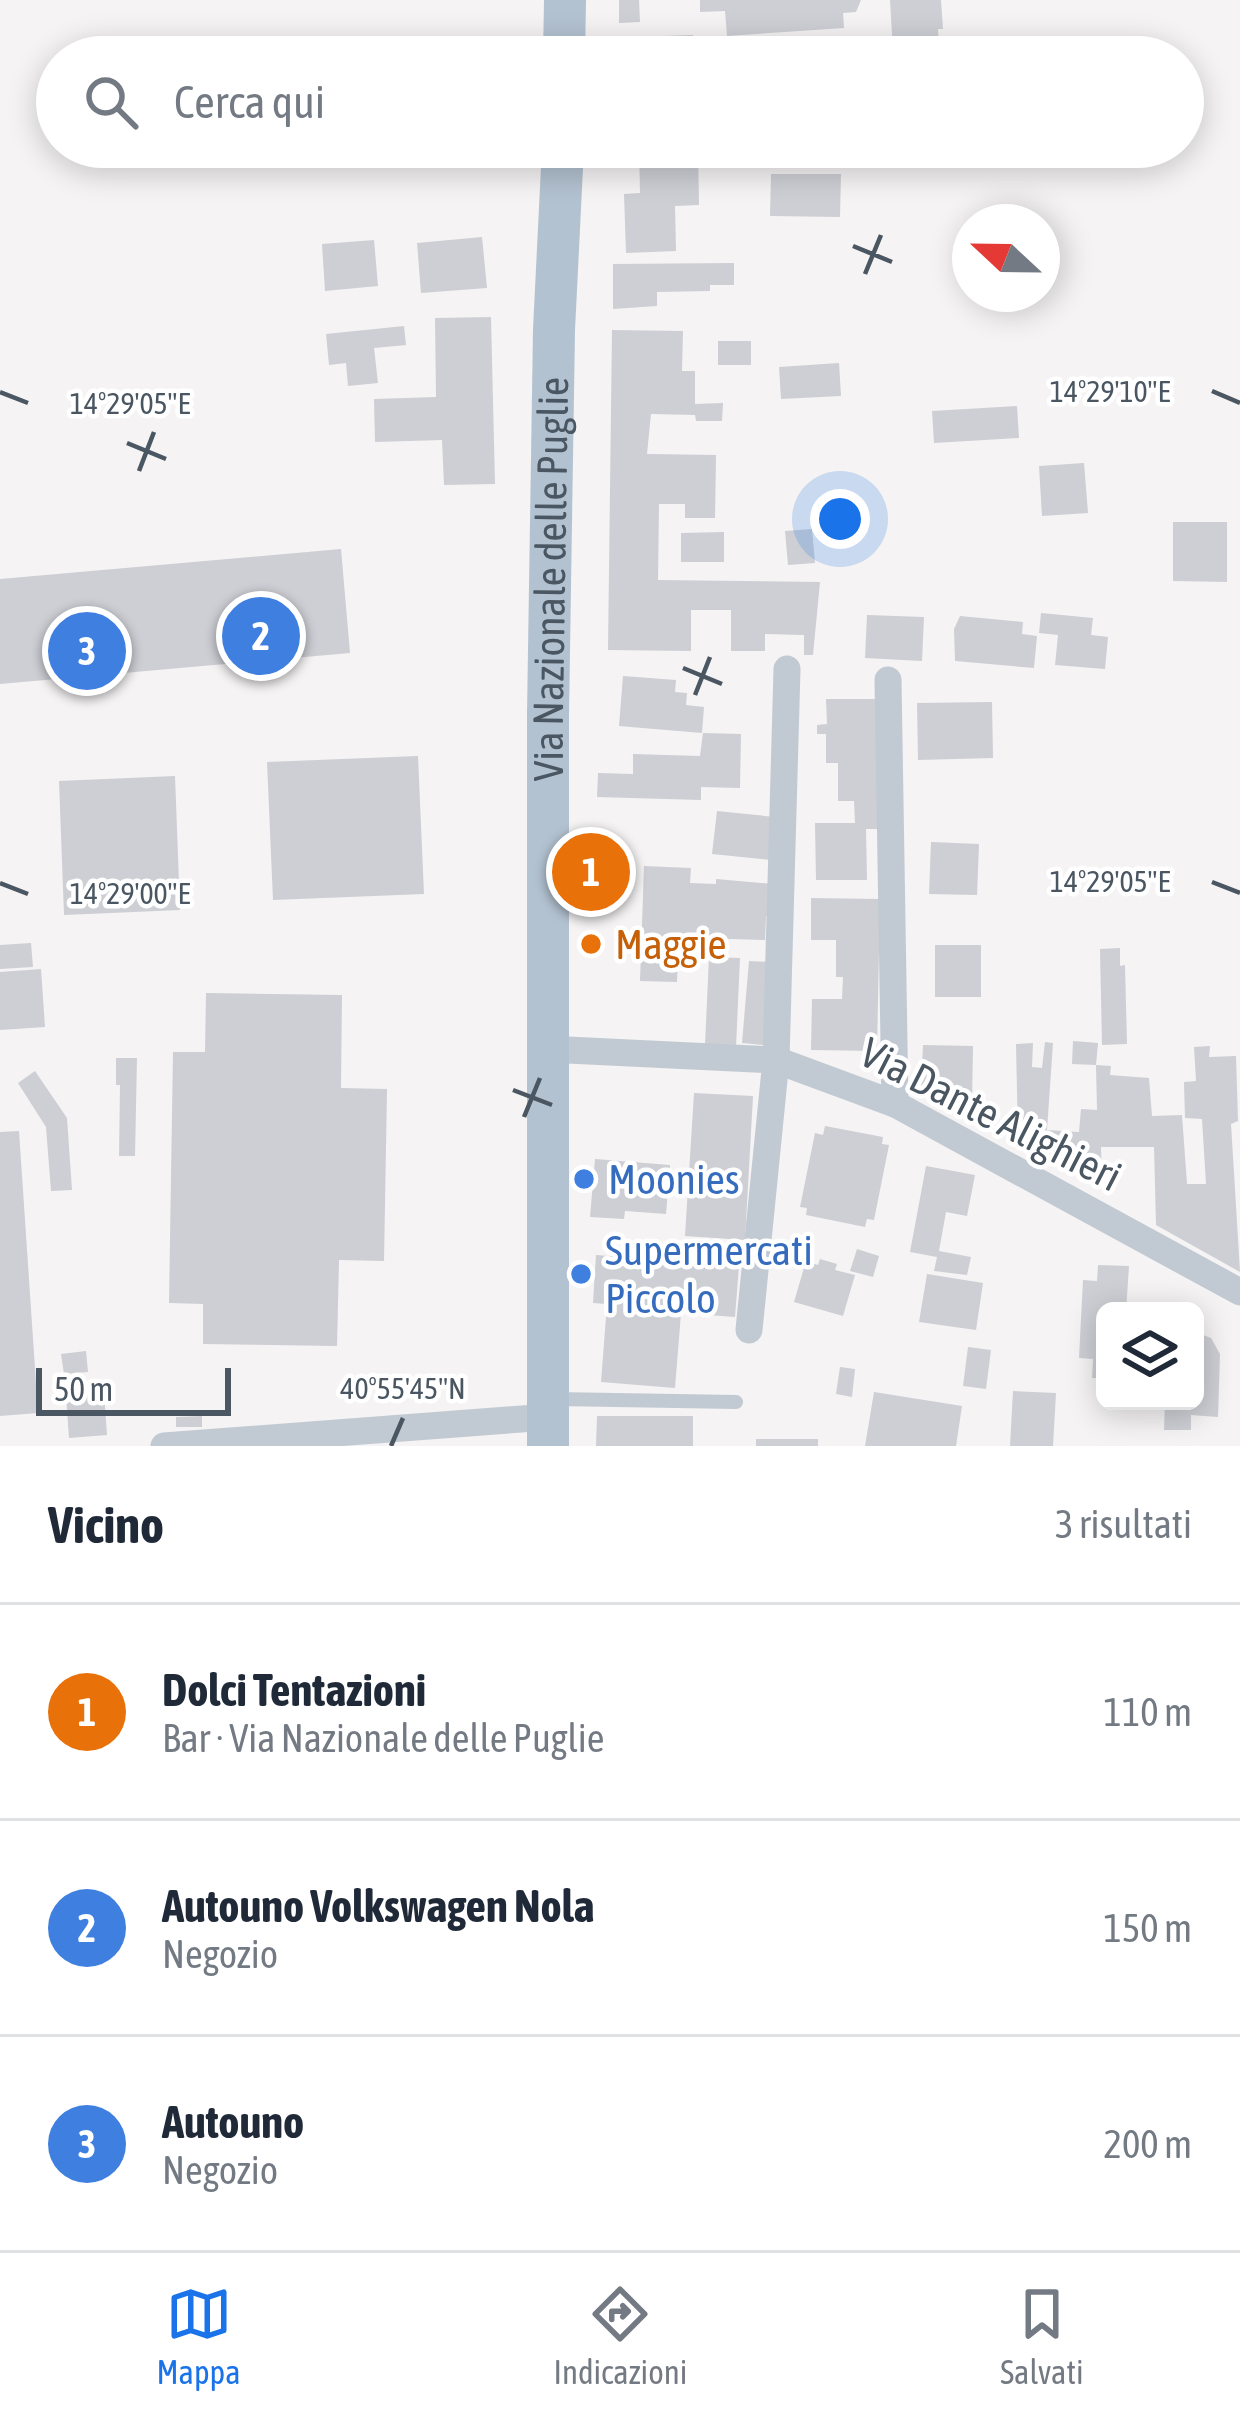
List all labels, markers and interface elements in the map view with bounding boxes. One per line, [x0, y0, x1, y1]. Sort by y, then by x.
search box [36, 36, 1204, 168]
icon: search [78, 69, 144, 135]
text: Cerca qui [174, 76, 325, 128]
north arrow [952, 204, 1060, 312]
text: 14°29'10"E [1050, 374, 1170, 408]
street label: Via Nazionale delle Puglie [524, 376, 577, 781]
text: 14°29'05"E [70, 386, 190, 420]
your location [810, 489, 870, 549]
pin: 2 [222, 591, 300, 681]
pin: 3 [48, 606, 126, 696]
pin: 1 [552, 827, 630, 917]
text: 14°29'05"E [1050, 864, 1170, 898]
text: 14°29'00"E [70, 876, 190, 910]
place label: Maggie [615, 920, 727, 968]
marker: Maggie [578, 931, 604, 957]
street label: Via Dante Alighieri [853, 1028, 1129, 1200]
place label: Moonies [608, 1155, 740, 1203]
marker: Moonies [571, 1166, 597, 1192]
place label: Supermercati Piccolo [605, 1226, 813, 1322]
marker: Supermercati Piccolo [568, 1261, 594, 1287]
map controls [1096, 1302, 1204, 1410]
button: layers [1096, 1302, 1204, 1410]
scale bar [36, 1362, 231, 1415]
text: 50 m [54, 1370, 113, 1408]
text: 40°55'45"N [340, 1371, 466, 1405]
text: Vicino [48, 1495, 164, 1554]
text: 3 risultati [1055, 1502, 1192, 1546]
text: Dolci Tentazioni [162, 1664, 426, 1716]
text: 1 [78, 1690, 96, 1734]
text: 110 m [1104, 1690, 1192, 1734]
text: Bar · Via Nazionale delle Puglie [162, 1716, 605, 1760]
text: Autouno Volkswagen Nola [162, 1880, 595, 1932]
text: 2 [78, 1906, 96, 1950]
text: 150 m [1104, 1906, 1192, 1950]
text: Negozio [162, 1932, 278, 1976]
text: Autouno [162, 2096, 304, 2148]
text: 3 [78, 2122, 96, 2166]
text: 200 m [1104, 2122, 1192, 2166]
text: Negozio [162, 2148, 278, 2192]
tab: Mappa [156, 2281, 241, 2391]
tab: Indicazioni [553, 2281, 687, 2391]
tab: Salvati [1000, 2281, 1084, 2391]

